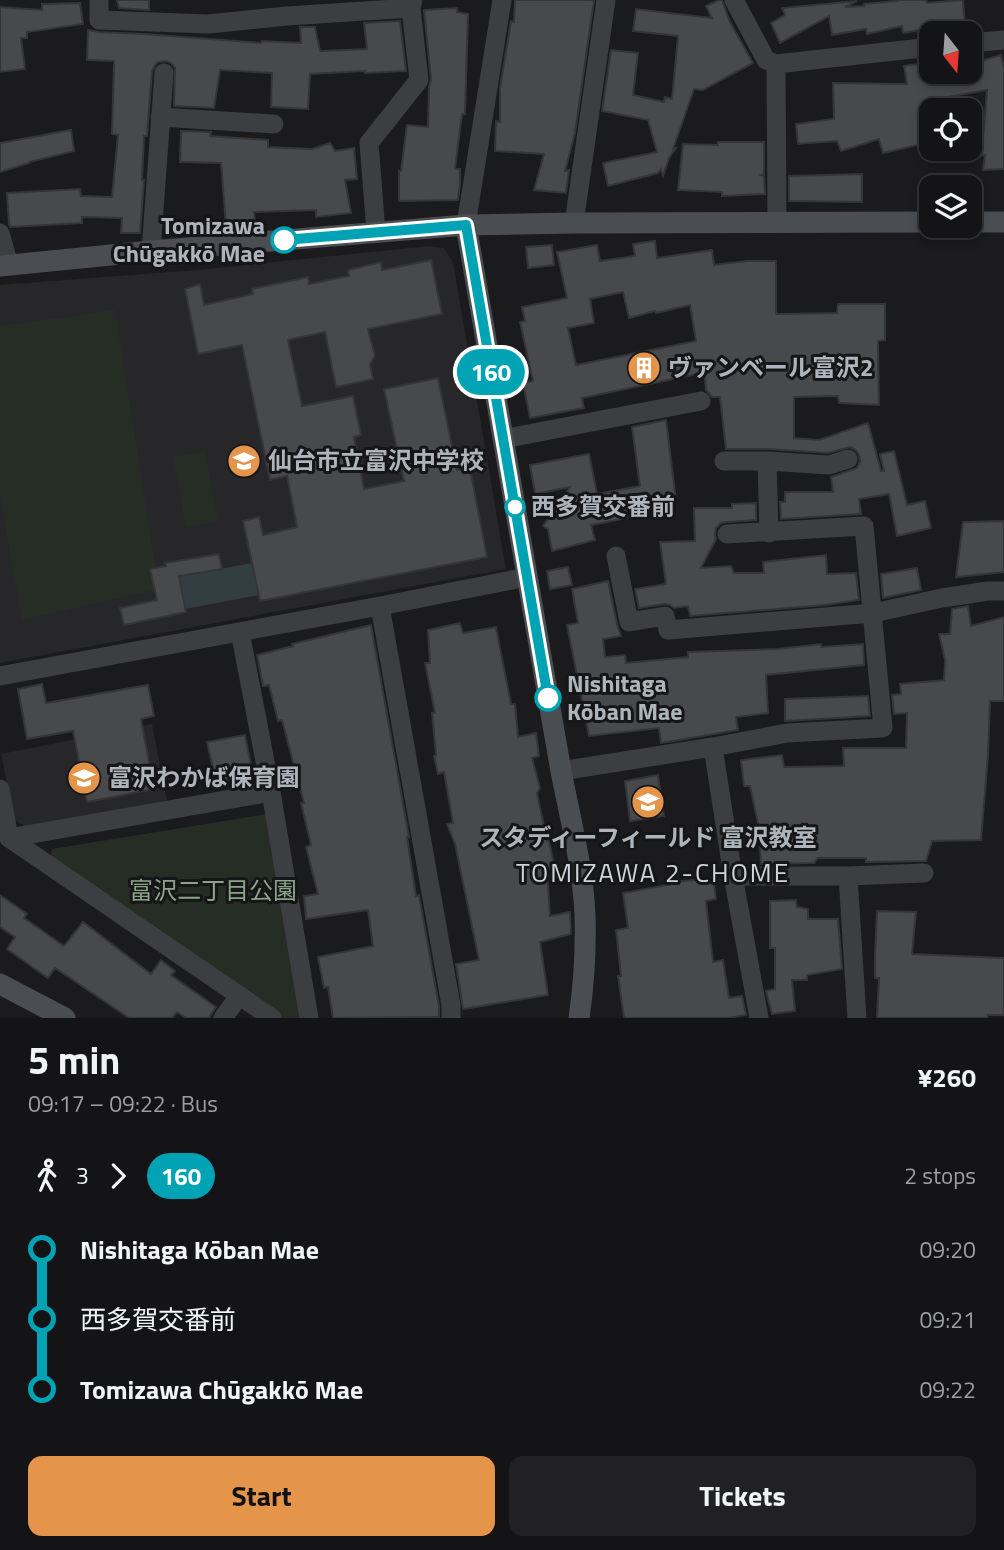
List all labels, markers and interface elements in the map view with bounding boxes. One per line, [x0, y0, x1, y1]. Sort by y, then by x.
north arrow [919, 21, 982, 84]
map controls [919, 21, 982, 238]
button: locate [919, 98, 982, 161]
button: layers [919, 175, 982, 238]
place label: Tomizawa Chūgakkō Mae [113, 207, 265, 271]
marker: Tomizawa Chūgakkō Mae [271, 227, 297, 253]
line badge: 160 [451, 349, 531, 395]
building icon: ヴァンベール富沢2 [625, 349, 663, 387]
place label: ヴァンベール富沢2 [668, 349, 873, 385]
text: 160 [471, 354, 511, 390]
school or university icon: 仙台市立富沢中学校 [225, 442, 263, 480]
place label: 仙台市立富沢中学校 [268, 442, 484, 478]
place label: 西多賀交番前 [531, 488, 675, 524]
marker: 西多賀交番前 [505, 497, 525, 517]
place label: Nishitaga Kōban Mae [567, 665, 683, 729]
marker: Nishitaga Kōban Mae [535, 685, 561, 711]
school or university icon: 富沢わかば保育園 [65, 759, 103, 797]
place label: 富沢わかば保育園 [108, 759, 300, 795]
school or university icon: スタディーフィールド 富沢教室 [629, 783, 667, 821]
place label: スタディーフィールド 富沢教室 [479, 819, 817, 855]
district label: TOMIZAWA 2-CHOME [516, 853, 790, 892]
park label: 富沢二丁目公園 [129, 872, 297, 908]
text: 5 min [28, 1031, 120, 1089]
text: ¥260 [918, 1058, 976, 1097]
text: 09:17 – 09:22 · Bus [28, 1086, 218, 1121]
icon: walk [28, 1157, 66, 1195]
icon: forward [99, 1157, 137, 1195]
text: 3 [76, 1158, 89, 1193]
text: 160 [161, 1158, 201, 1194]
text: 2 stops [904, 1158, 976, 1193]
text: Nishitaga Kōban Mae [80, 1230, 319, 1269]
text: 09:20 [919, 1232, 976, 1267]
text: 西多賀交番前 [80, 1300, 236, 1339]
text: 09:21 [919, 1302, 976, 1337]
text: Tomizawa Chūgakkō Mae [80, 1370, 363, 1409]
text: 09:22 [919, 1372, 976, 1407]
button: Start [28, 1456, 495, 1536]
button: Tickets [509, 1456, 976, 1536]

